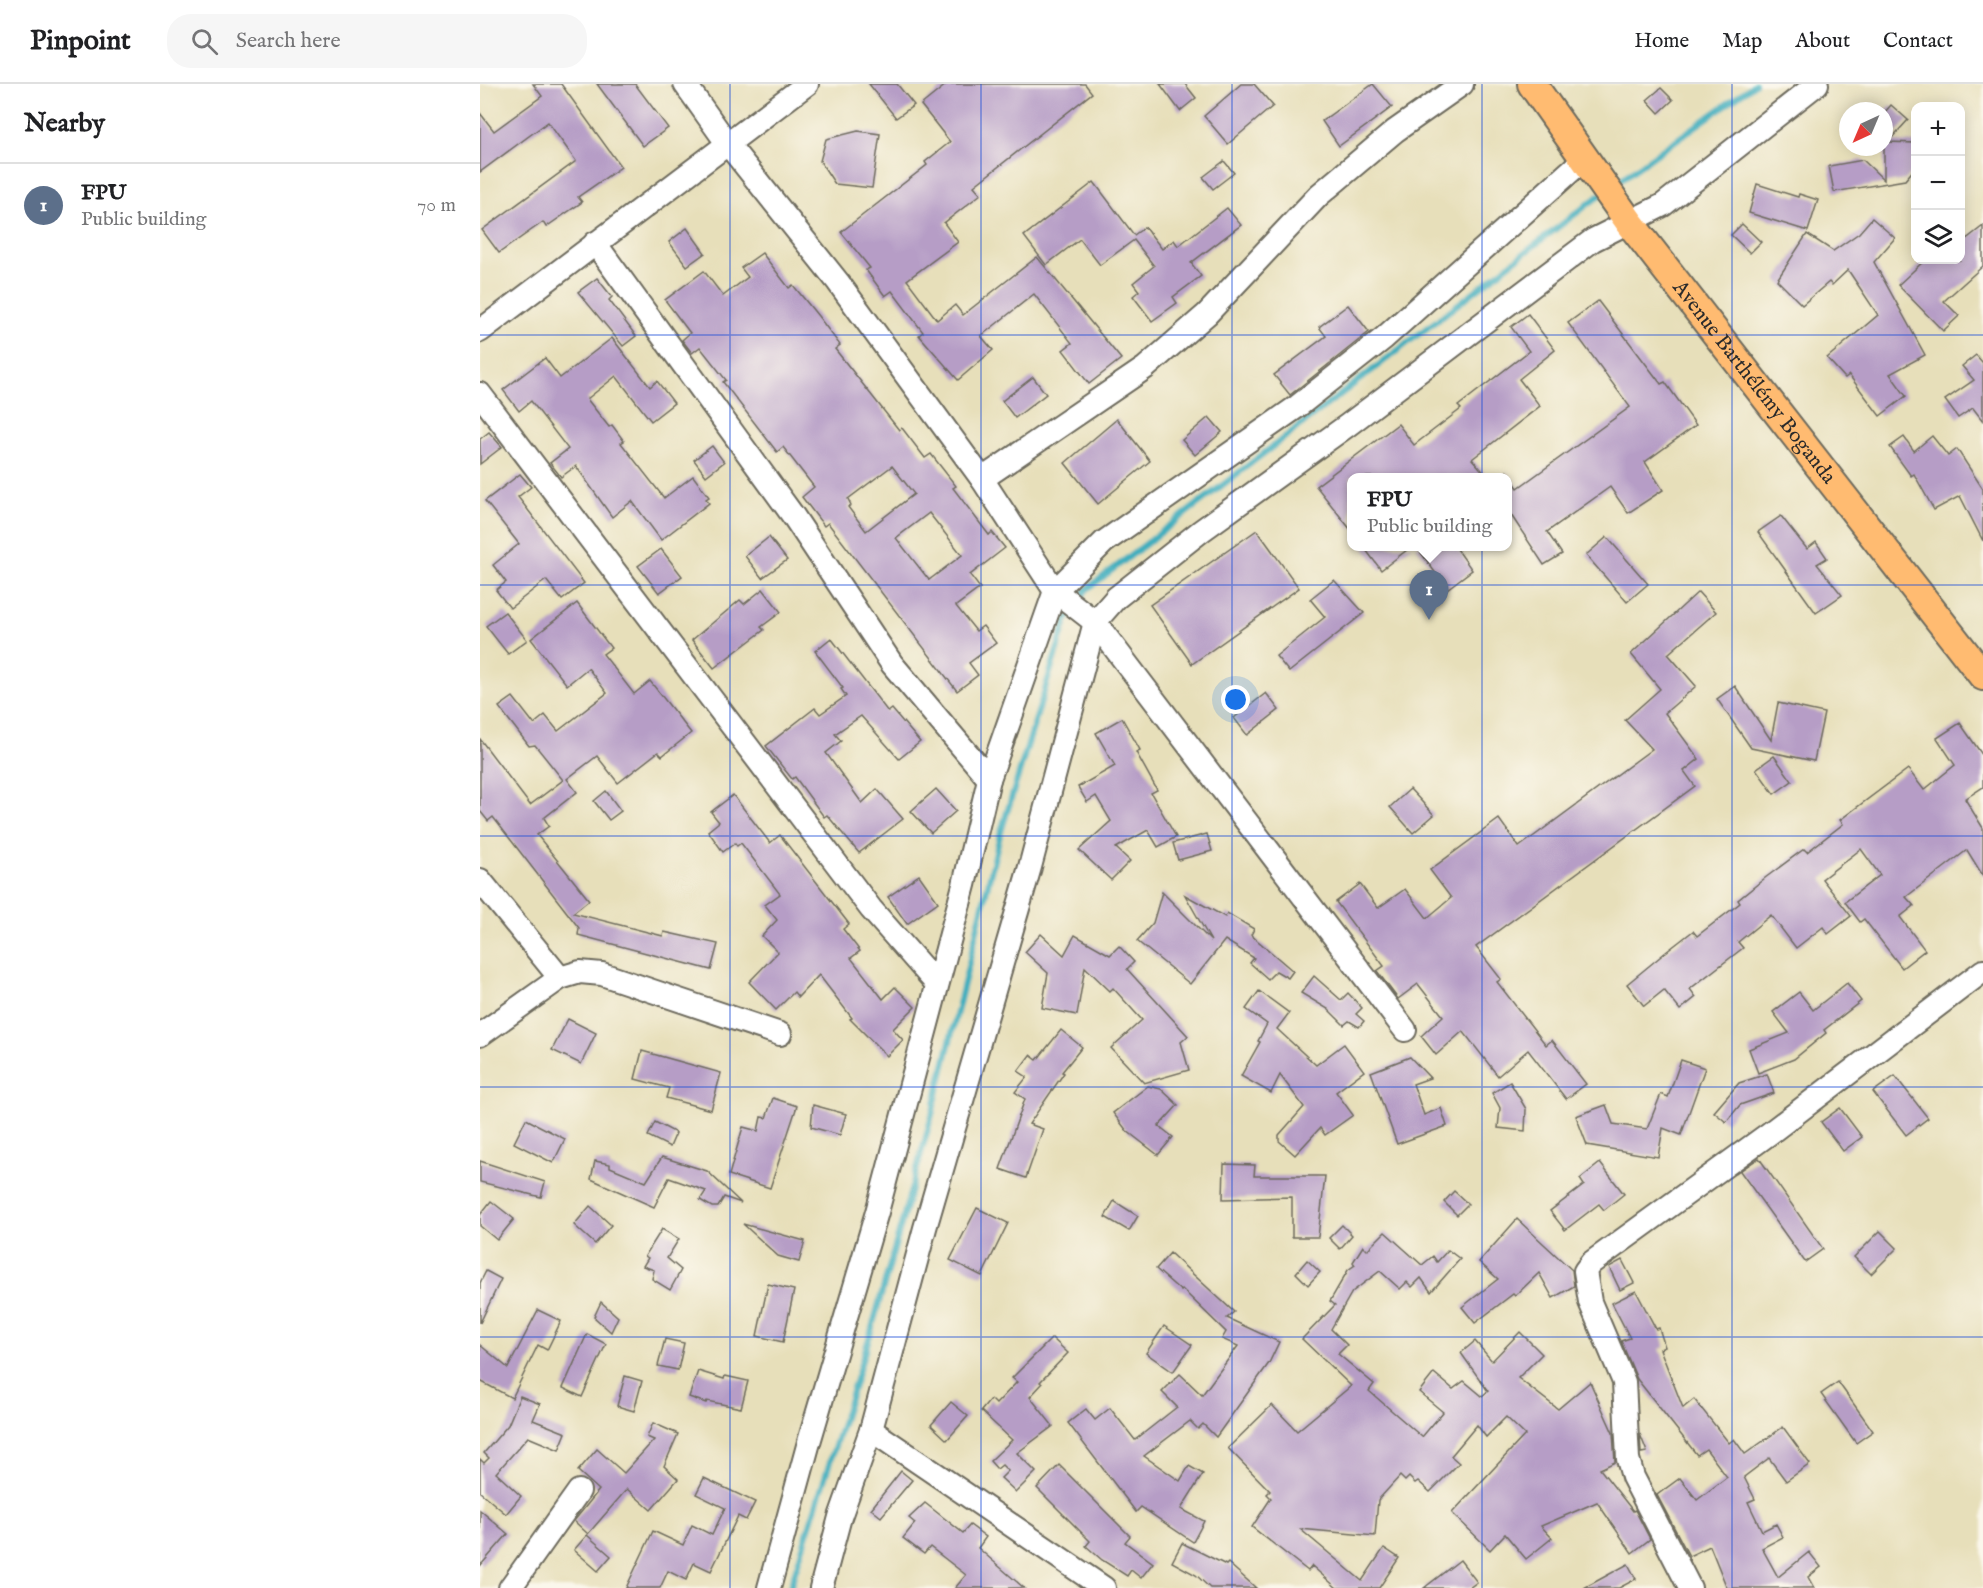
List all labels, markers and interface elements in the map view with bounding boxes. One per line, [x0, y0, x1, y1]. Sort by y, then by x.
search box [167, 14, 587, 68]
text: Pinpoint [30, 24, 131, 59]
icon: search [188, 25, 221, 58]
text: Search here [236, 27, 341, 55]
text: Home [1634, 28, 1689, 55]
text: Map [1722, 28, 1762, 55]
text: About [1795, 28, 1850, 55]
text: Contact [1883, 28, 1953, 55]
north arrow [1839, 102, 1893, 156]
map controls [1911, 102, 1965, 264]
button: + [1911, 102, 1965, 156]
text: Nearby [24, 107, 105, 140]
button: − [1911, 156, 1965, 210]
text: FPU [81, 179, 126, 207]
text: 1 [40, 193, 47, 218]
text: 70 m [417, 193, 456, 218]
text: Public building [81, 207, 206, 232]
button: layers [1911, 210, 1965, 264]
street label: Avenue Barthélémy Boganda [1666, 274, 1842, 490]
popup [1347, 473, 1512, 551]
text: FPU [1367, 486, 1412, 514]
text: Public building [1367, 514, 1492, 539]
pin: 1 [1410, 570, 1448, 620]
your location [1221, 685, 1250, 714]

